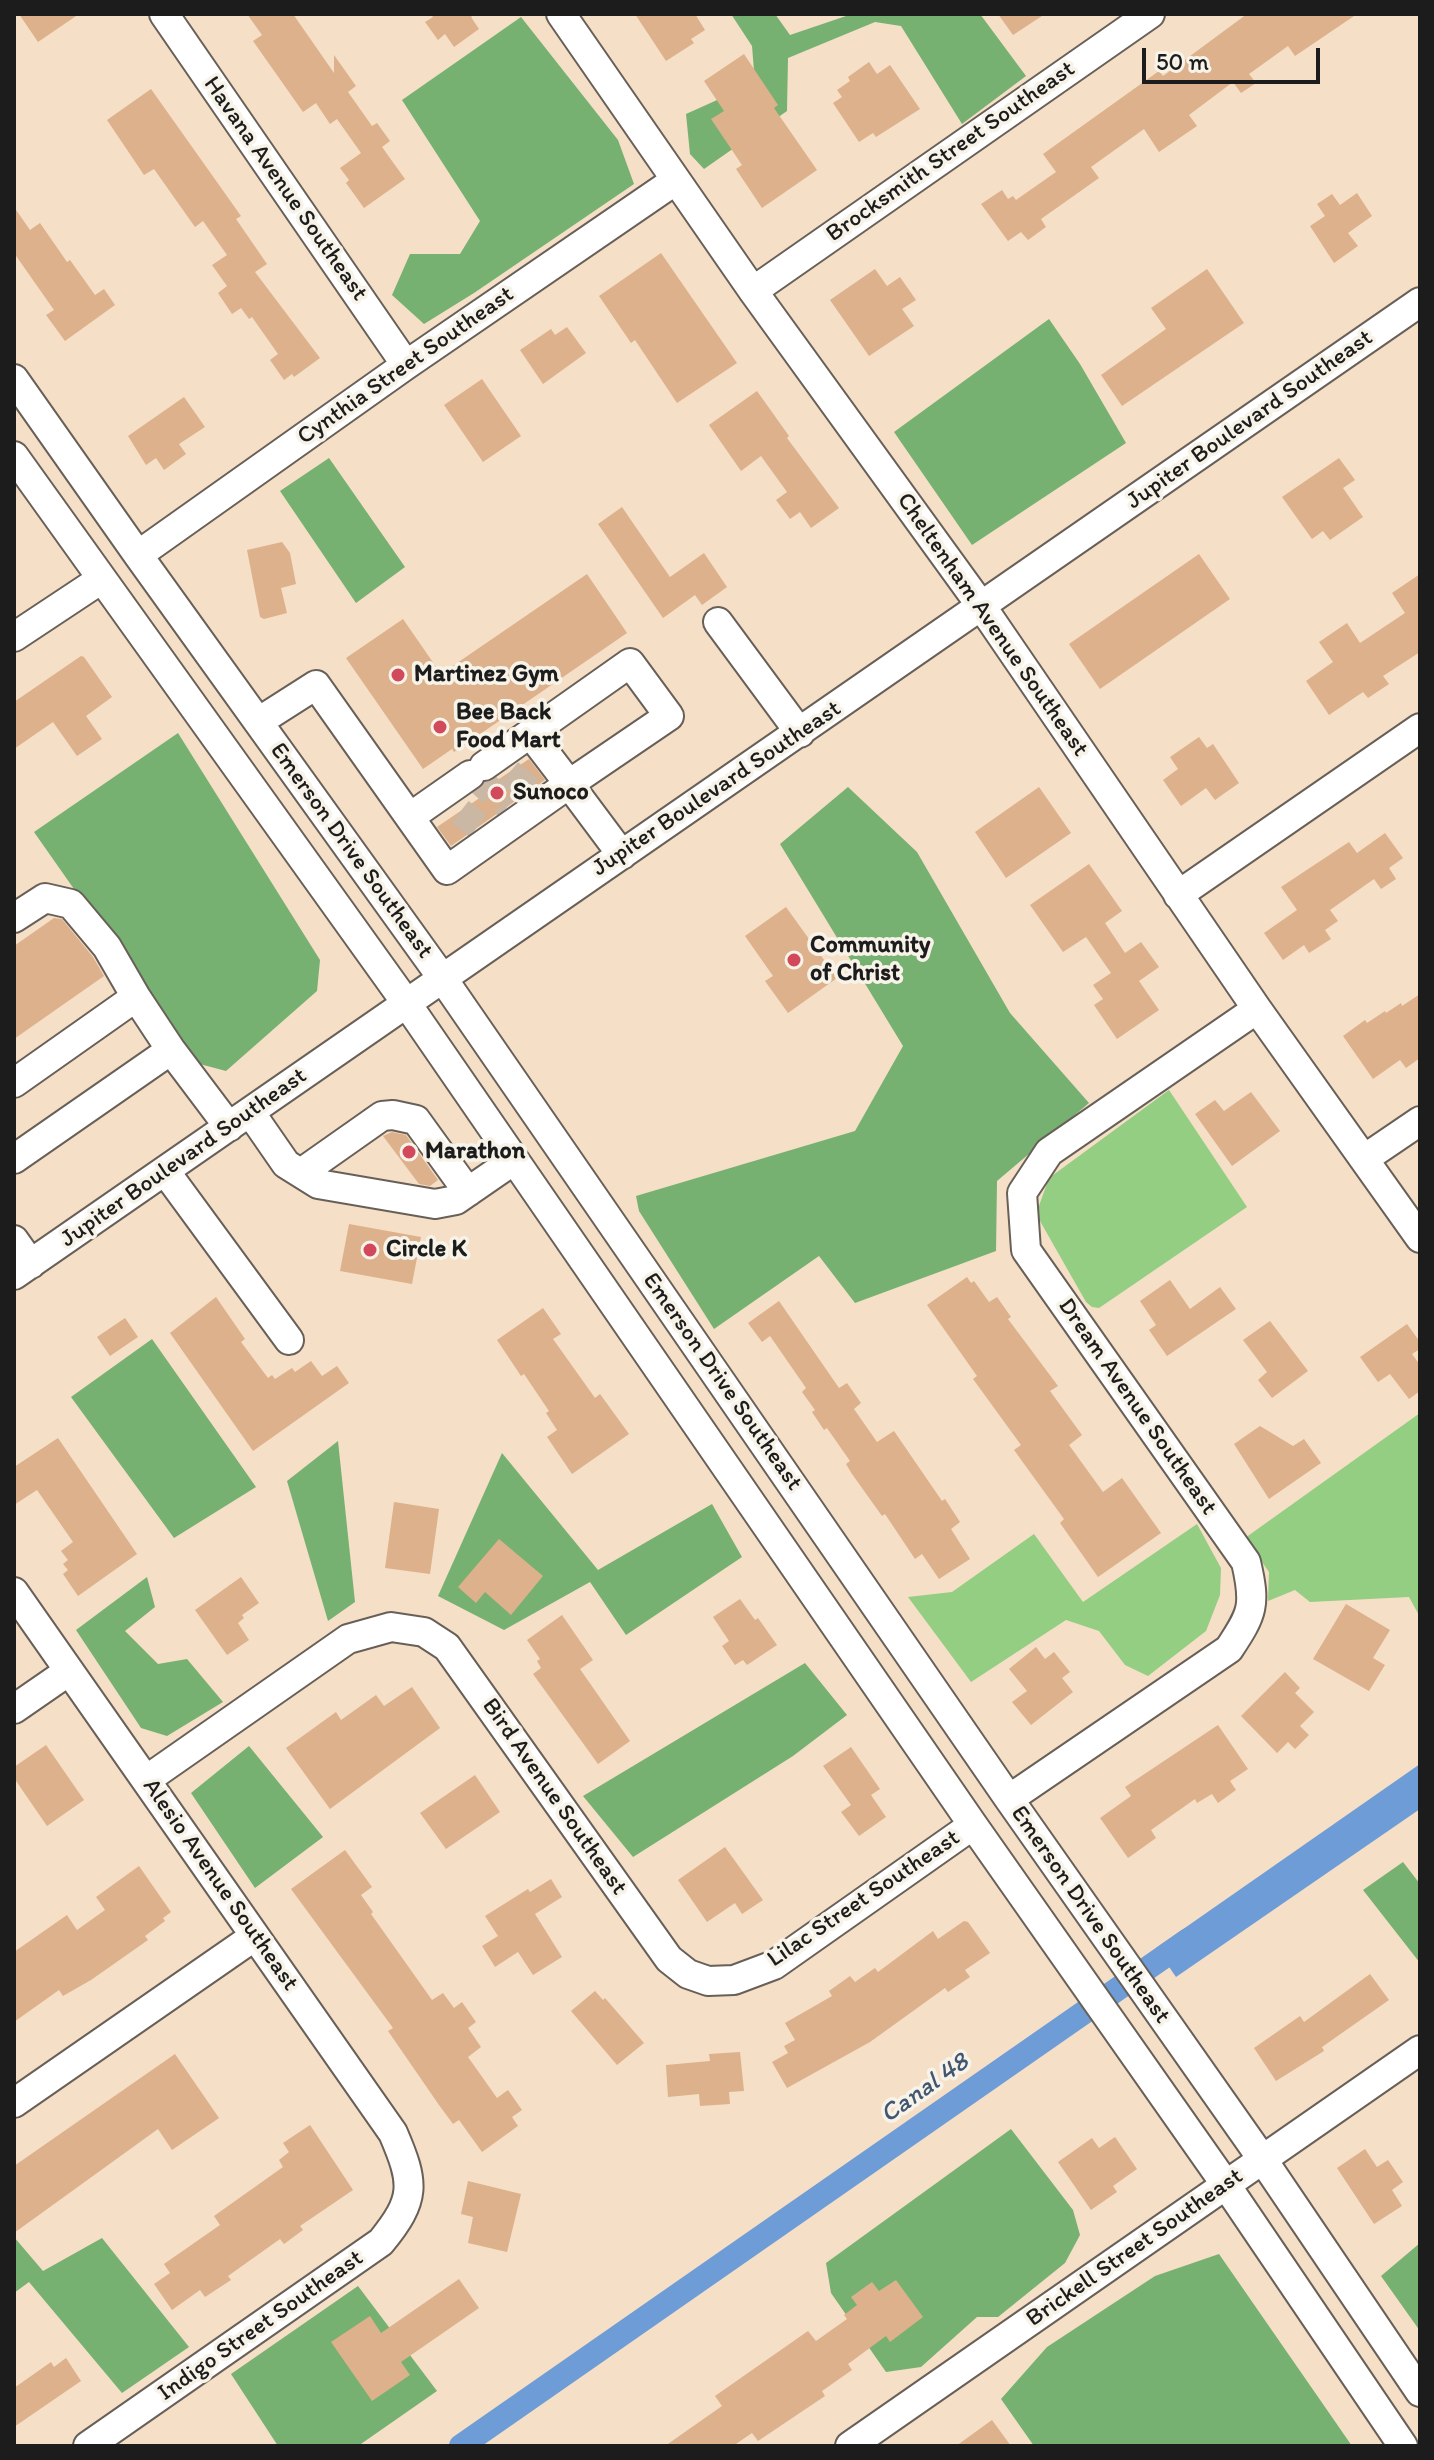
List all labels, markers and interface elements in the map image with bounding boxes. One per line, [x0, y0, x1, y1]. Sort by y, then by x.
scale bar [1146, 32, 1324, 82]
text: 50 m [1156, 47, 1209, 76]
street label: Brocksmith Street Southeast [821, 55, 1081, 249]
street label: Havana Avenue Southeast [197, 71, 373, 307]
street label: Cynthia Street Southeast [292, 280, 520, 452]
street label: Jupiter Boulevard Southeast [1121, 324, 1379, 516]
street label: Cheltenham Avenue Southeast [890, 488, 1094, 762]
place label: Martinez Gym [414, 661, 559, 689]
marker: Martinez Gym [389, 666, 407, 684]
street label: Jupiter Boulevard Southeast [587, 695, 847, 883]
place label: Bee Back Food Mart [456, 699, 561, 755]
marker: Bee Back Food Mart [431, 718, 449, 736]
street label: Emerson Drive Southeast [263, 738, 439, 964]
place label: Sunoco [513, 779, 589, 807]
marker: Sunoco [488, 784, 506, 802]
place label: Community of Christ [810, 932, 930, 988]
marker: Community of Christ [785, 951, 803, 969]
street label: Jupiter Boulevard Southeast [55, 1062, 313, 1254]
place label: Marathon [425, 1138, 525, 1166]
marker: Marathon [400, 1143, 418, 1161]
place label: Circle K [386, 1236, 467, 1264]
marker: Circle K [361, 1241, 379, 1259]
street label: Emerson Drive Southeast [636, 1267, 808, 1497]
street label: Dream Avenue Southeast [1051, 1293, 1223, 1521]
street label: Bird Avenue Southeast [475, 1693, 633, 1901]
street label: Alesio Avenue Southeast [136, 1773, 304, 1997]
street label: Emerson Drive Southeast [1004, 1800, 1176, 2030]
street label: Lilac Street Southeast [762, 1824, 966, 1974]
water label: Canal 48 [875, 2047, 975, 2131]
street label: Brickell Street Southeast [1021, 2162, 1249, 2334]
street label: Indigo Street Southeast [153, 2244, 369, 2408]

